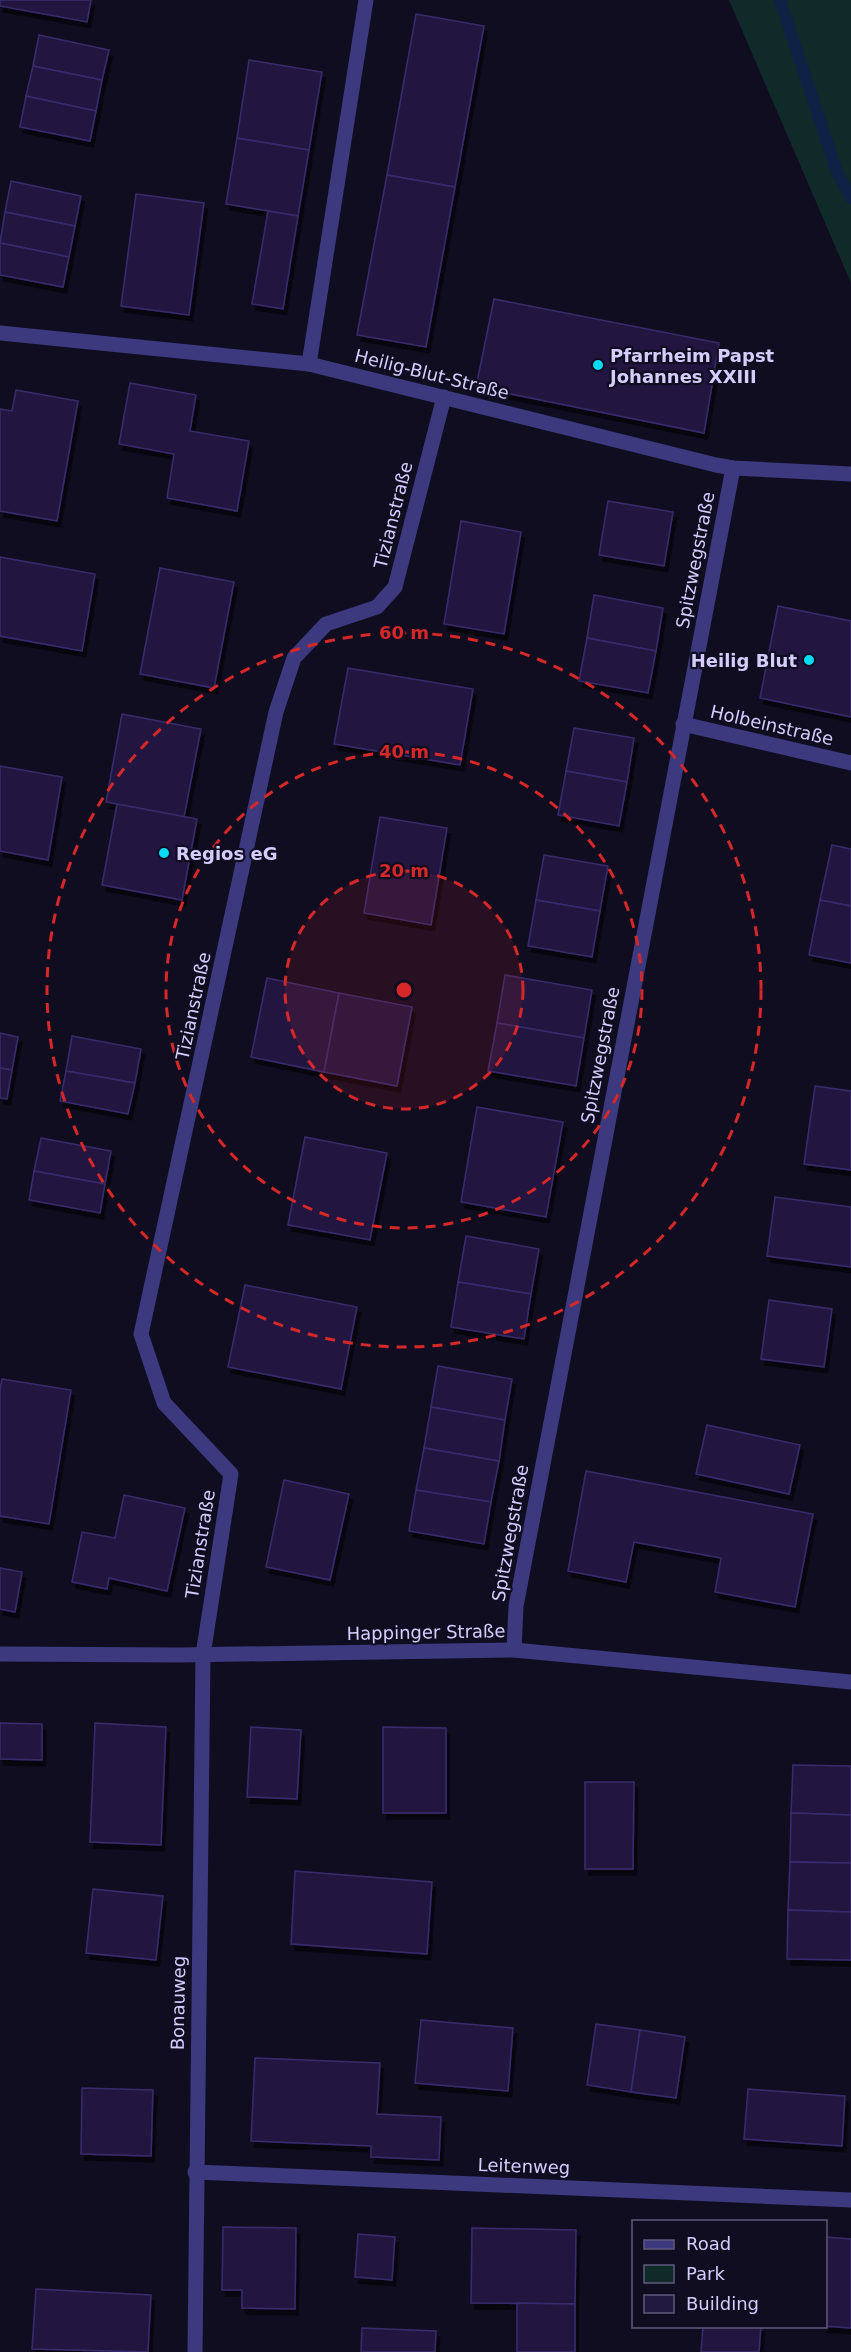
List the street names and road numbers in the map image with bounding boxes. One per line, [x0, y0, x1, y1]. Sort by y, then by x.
street label: Heilig-Blut-Straße [353, 345, 511, 403]
street label: Tizianstraße [369, 459, 416, 572]
street label: Spitzwegstraße [671, 490, 719, 630]
street label: Holbeinstraße [708, 701, 836, 749]
street label: Tizianstraße [171, 950, 215, 1063]
street label: Spitzwegstraße [576, 985, 624, 1125]
street label: Spitzwegstraße [488, 1463, 532, 1603]
street label: Tizianstraße [181, 1488, 219, 1601]
street label: Happinger Straße [346, 1620, 506, 1644]
street label: Bonauweg [167, 1956, 189, 2050]
street label: Leitenweg [477, 2154, 571, 2178]

